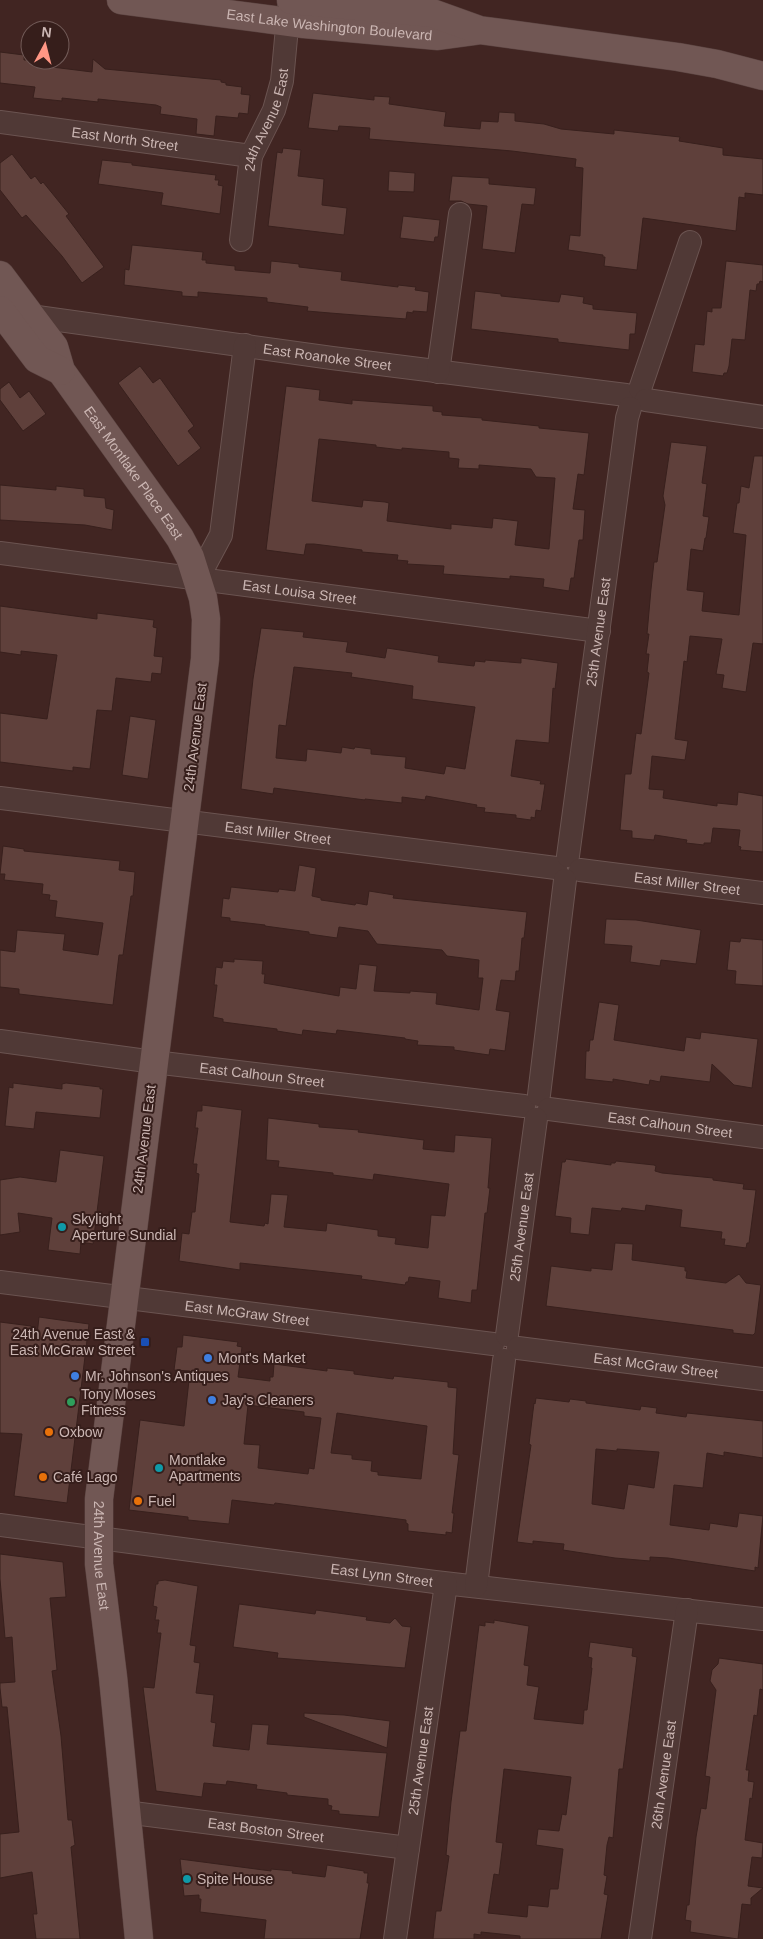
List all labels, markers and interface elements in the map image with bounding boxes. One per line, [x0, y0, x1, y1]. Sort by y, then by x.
street label: East Lake Washington Boulevard [226, 6, 433, 43]
north arrow [20, 20, 70, 70]
text: N [41, 24, 53, 41]
street label: 24th Avenue East [241, 68, 291, 172]
street label: East North Street [71, 124, 179, 154]
street label: East Roanoke Street [262, 340, 392, 373]
street label: East Montlake Place East [81, 403, 187, 542]
street label: East Louisa Street [242, 577, 357, 607]
street label: 25th Avenue East [583, 577, 613, 687]
street label: 24th Avenue East [180, 682, 210, 792]
street label: East Miller Street [224, 818, 332, 848]
street label: East Miller Street [633, 869, 741, 898]
street label: East Calhoun Street [199, 1059, 325, 1090]
street label: 24th Avenue East [129, 1084, 159, 1194]
street label: East Calhoun Street [607, 1109, 733, 1141]
street label: 25th Avenue East [506, 1171, 537, 1282]
place label: Skylight Aperture Sundial [72, 1211, 176, 1243]
marker: Skylight Aperture Sundial [56, 1221, 68, 1233]
street label: East McGraw Street [184, 1297, 310, 1329]
place label: 24th Avenue East & East McGraw Street [10, 1326, 136, 1358]
marker: 24th Avenue East & East McGraw Street [139, 1336, 151, 1348]
place label: Mont's Market [218, 1350, 306, 1366]
street label: East McGraw Street [593, 1350, 719, 1381]
marker: Mont's Market [202, 1352, 214, 1364]
place label: Mr. Johnson's Antiques [85, 1368, 229, 1384]
marker: Mr. Johnson's Antiques [69, 1370, 81, 1382]
place label: Tony Moses Fitness [81, 1386, 156, 1418]
place label: Jay's Cleaners [222, 1392, 313, 1408]
marker: Jay's Cleaners [206, 1394, 218, 1406]
marker: Tony Moses Fitness [65, 1396, 77, 1408]
place label: Oxbow [59, 1424, 103, 1440]
marker: Oxbow [43, 1426, 55, 1438]
place label: Montlake Apartments [169, 1452, 241, 1484]
marker: Montlake Apartments [153, 1462, 165, 1474]
place label: Café Lago [53, 1469, 118, 1485]
marker: Café Lago [37, 1471, 49, 1483]
place label: Fuel [148, 1493, 175, 1509]
marker: Fuel [132, 1495, 144, 1507]
street label: 24th Avenue East [91, 1501, 113, 1611]
street label: East Lynn Street [330, 1560, 434, 1590]
street label: 25th Avenue East [405, 1705, 436, 1816]
street label: 26th Avenue East [648, 1719, 679, 1830]
street label: East Boston Street [207, 1815, 325, 1845]
place label: Spite House [197, 1871, 273, 1887]
marker: Spite House [181, 1873, 193, 1885]

